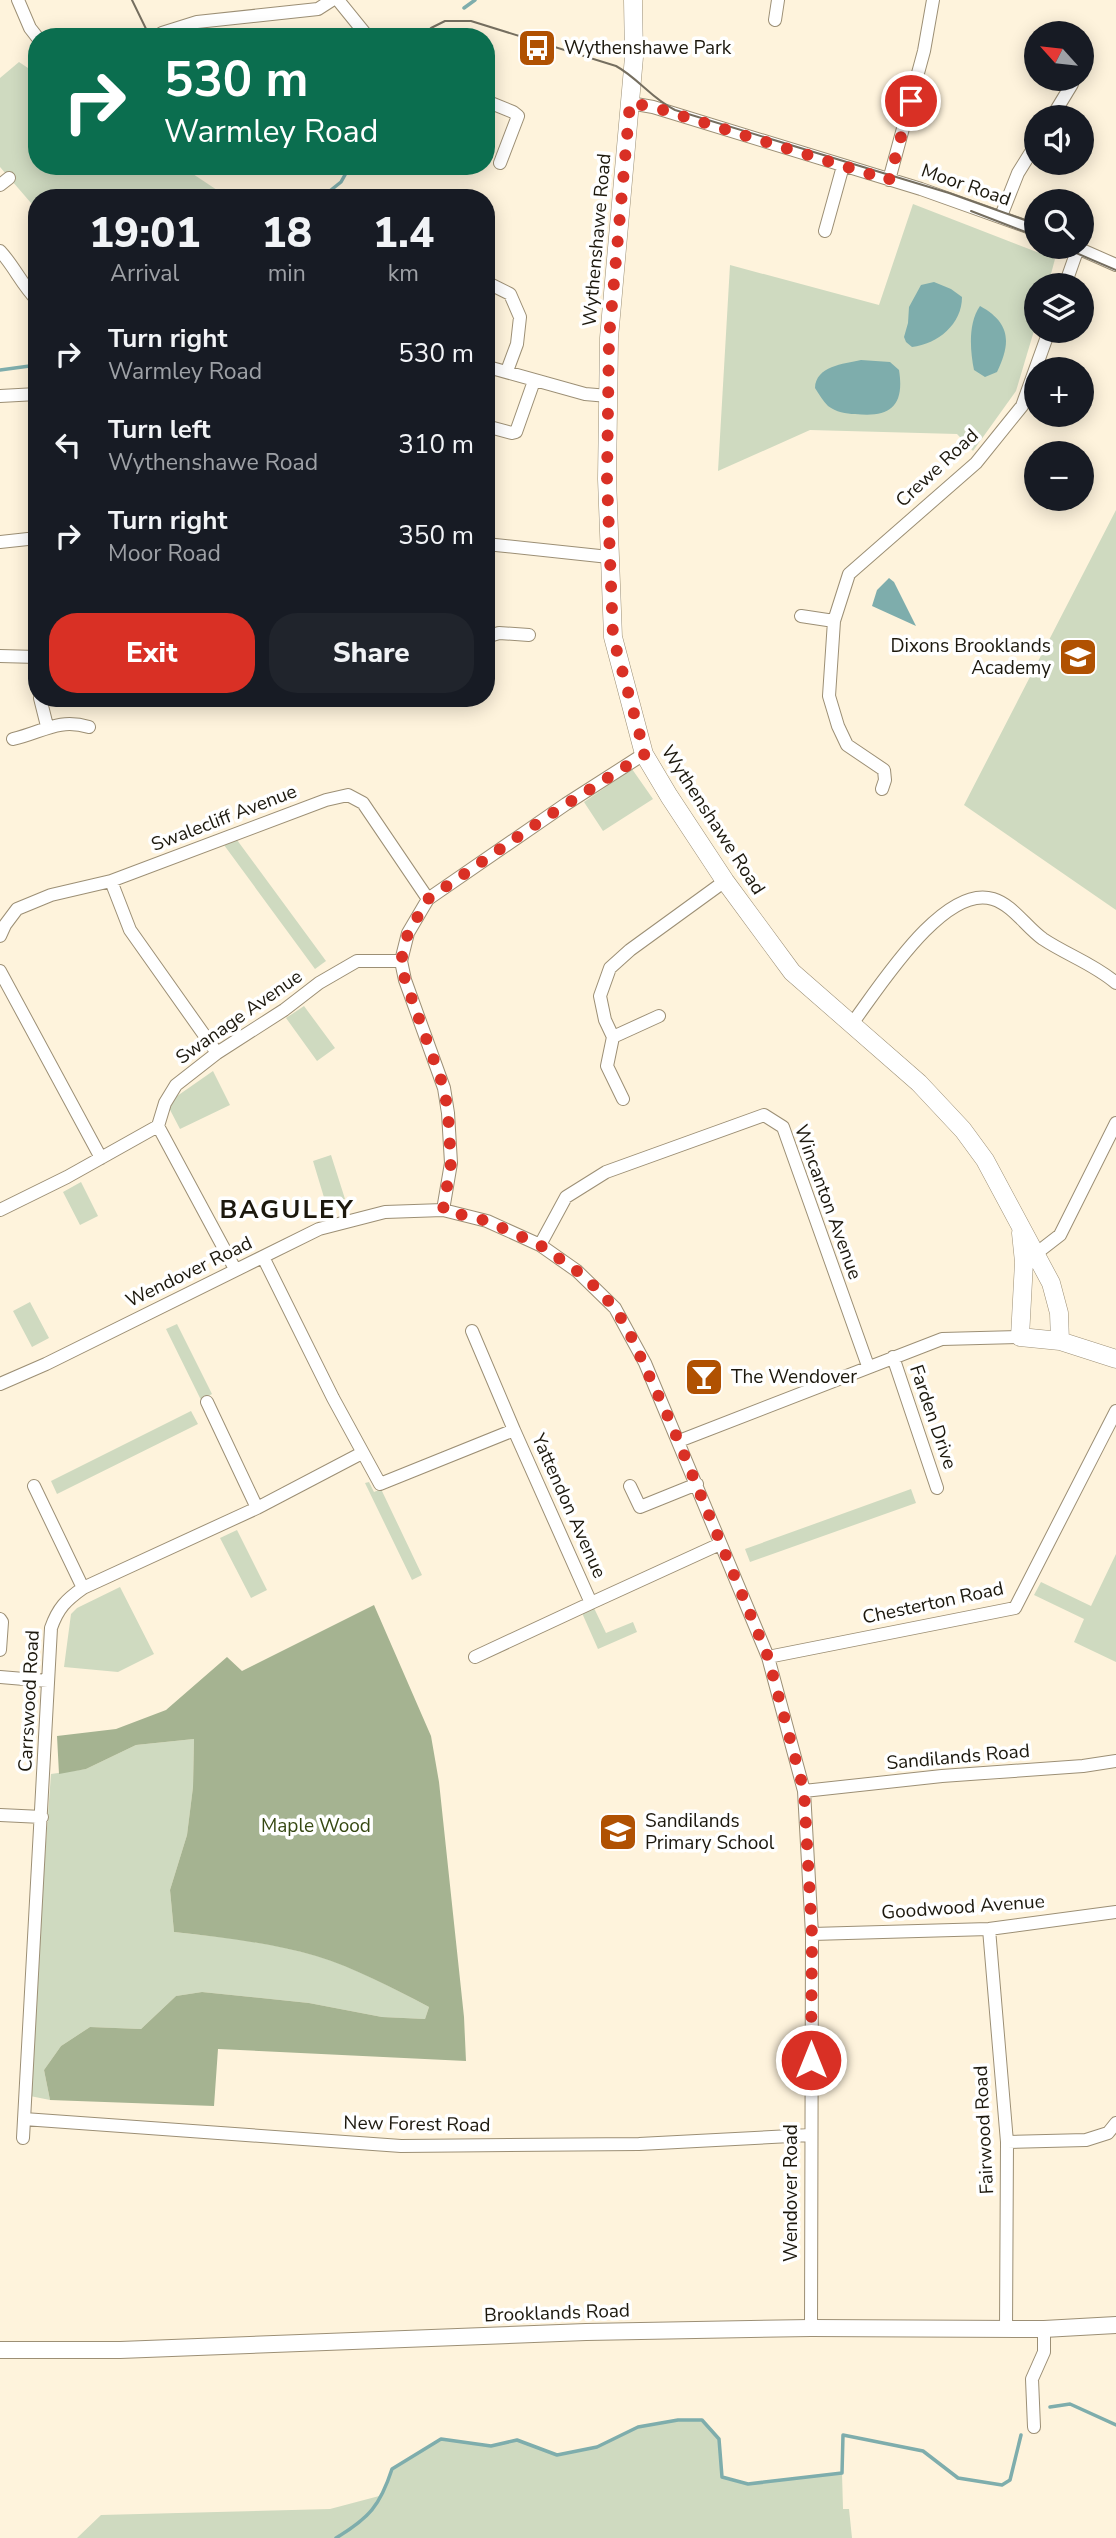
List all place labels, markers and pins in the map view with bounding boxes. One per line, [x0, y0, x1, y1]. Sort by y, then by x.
bus stop icon: Wythenshawe Park [516, 27, 558, 69]
place label: Wythenshawe Park [564, 35, 732, 61]
pin [881, 71, 941, 131]
place label: Dixons Brooklands Academy [891, 633, 1051, 681]
school or university icon: Dixons Brooklands Academy [1057, 636, 1099, 678]
bar icon: The Wendover [683, 1356, 725, 1398]
place label: The Wendover [731, 1364, 857, 1390]
place label: Sandilands Primary School [645, 1808, 775, 1856]
school or university icon: Sandilands Primary School [597, 1811, 639, 1853]

